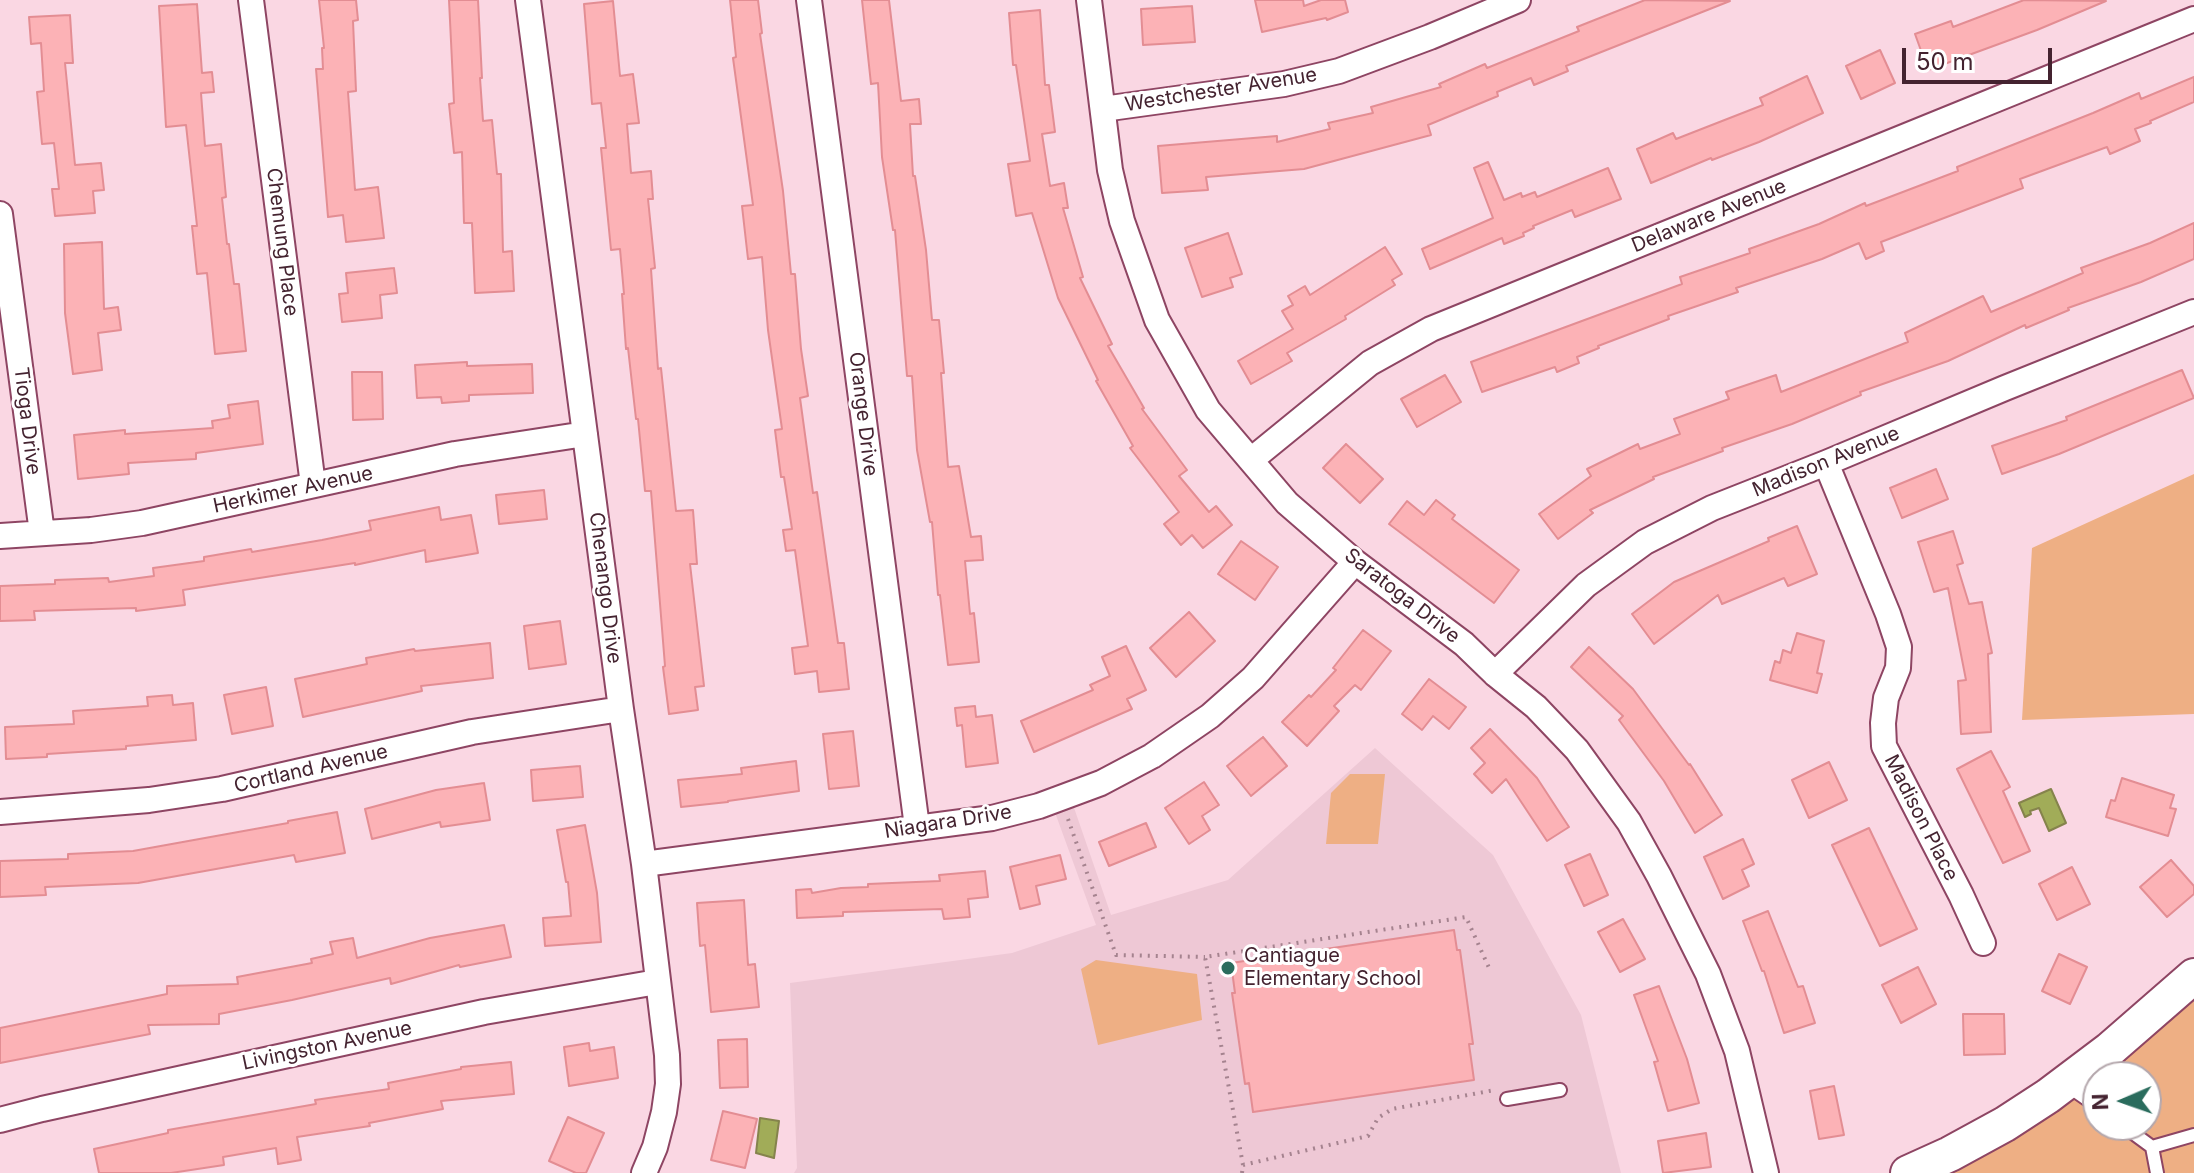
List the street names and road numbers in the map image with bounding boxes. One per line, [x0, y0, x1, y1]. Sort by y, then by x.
street label: Westchester Avenue [1123, 63, 1319, 117]
street label: Chemung Place [261, 167, 303, 317]
street label: Delaware Avenue [1628, 174, 1790, 258]
street label: Orange Drive [843, 350, 883, 478]
street label: Tioga Drive [8, 366, 46, 476]
street label: Madison Avenue [1749, 422, 1903, 502]
street label: Herkimer Avenue [211, 461, 375, 519]
street label: Chenango Drive [584, 511, 626, 665]
street label: Saratoga Drive [1339, 543, 1465, 649]
street label: Cortland Avenue [232, 740, 390, 798]
street label: Madison Place [1879, 751, 1963, 885]
street label: Niagara Drive [883, 800, 1013, 844]
street label: Livingston Avenue [240, 1016, 414, 1076]

